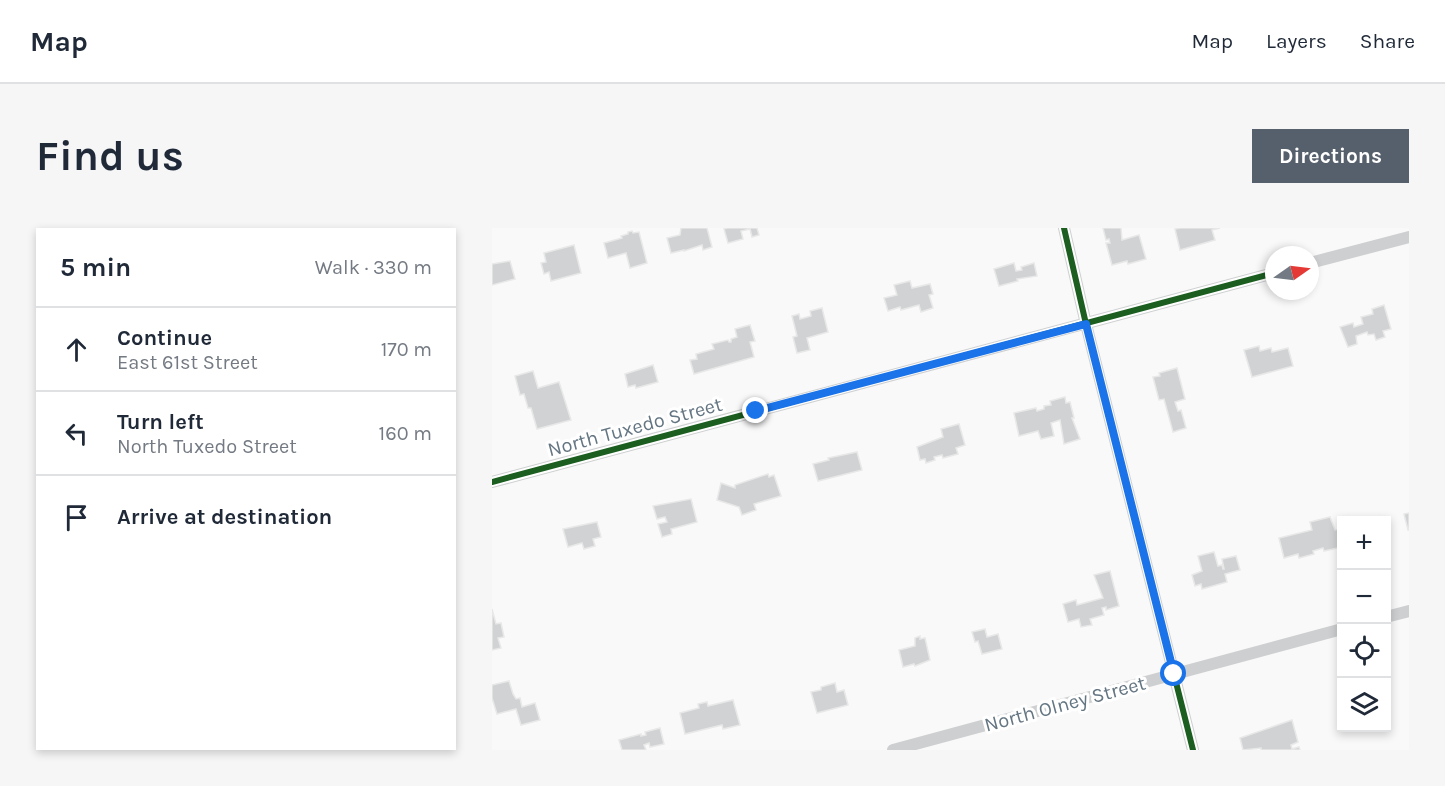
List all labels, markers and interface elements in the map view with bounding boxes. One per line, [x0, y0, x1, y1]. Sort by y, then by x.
text: Map [30, 25, 88, 58]
text: Map [1191, 29, 1233, 53]
text: Layers [1266, 29, 1327, 53]
text: Share [1360, 29, 1415, 53]
button: Directions [1252, 129, 1409, 183]
text: Find us [36, 131, 184, 181]
north arrow [1265, 246, 1319, 300]
text: 5 min [60, 252, 131, 283]
text: Walk · 330 m [315, 256, 432, 279]
text: Continue [117, 325, 212, 351]
icon: ahead [60, 333, 93, 366]
text: 170 m [381, 338, 432, 361]
text: East 61st Street [117, 351, 258, 374]
street label: North Tuxedo Street [545, 392, 725, 461]
route end [742, 397, 768, 423]
text: Turn left [117, 409, 204, 435]
icon: left [60, 417, 93, 450]
text: 160 m [379, 422, 432, 445]
text: North Tuxedo Street [117, 435, 297, 458]
icon: arrive [60, 501, 93, 534]
text: Arrive at destination [117, 504, 332, 530]
map controls [1337, 516, 1391, 732]
button: + [1337, 516, 1391, 570]
button: − [1337, 570, 1391, 624]
button: locate [1337, 624, 1391, 678]
route start [1160, 660, 1186, 686]
street label: North Olney Street [982, 671, 1149, 737]
button: layers [1337, 678, 1391, 732]

